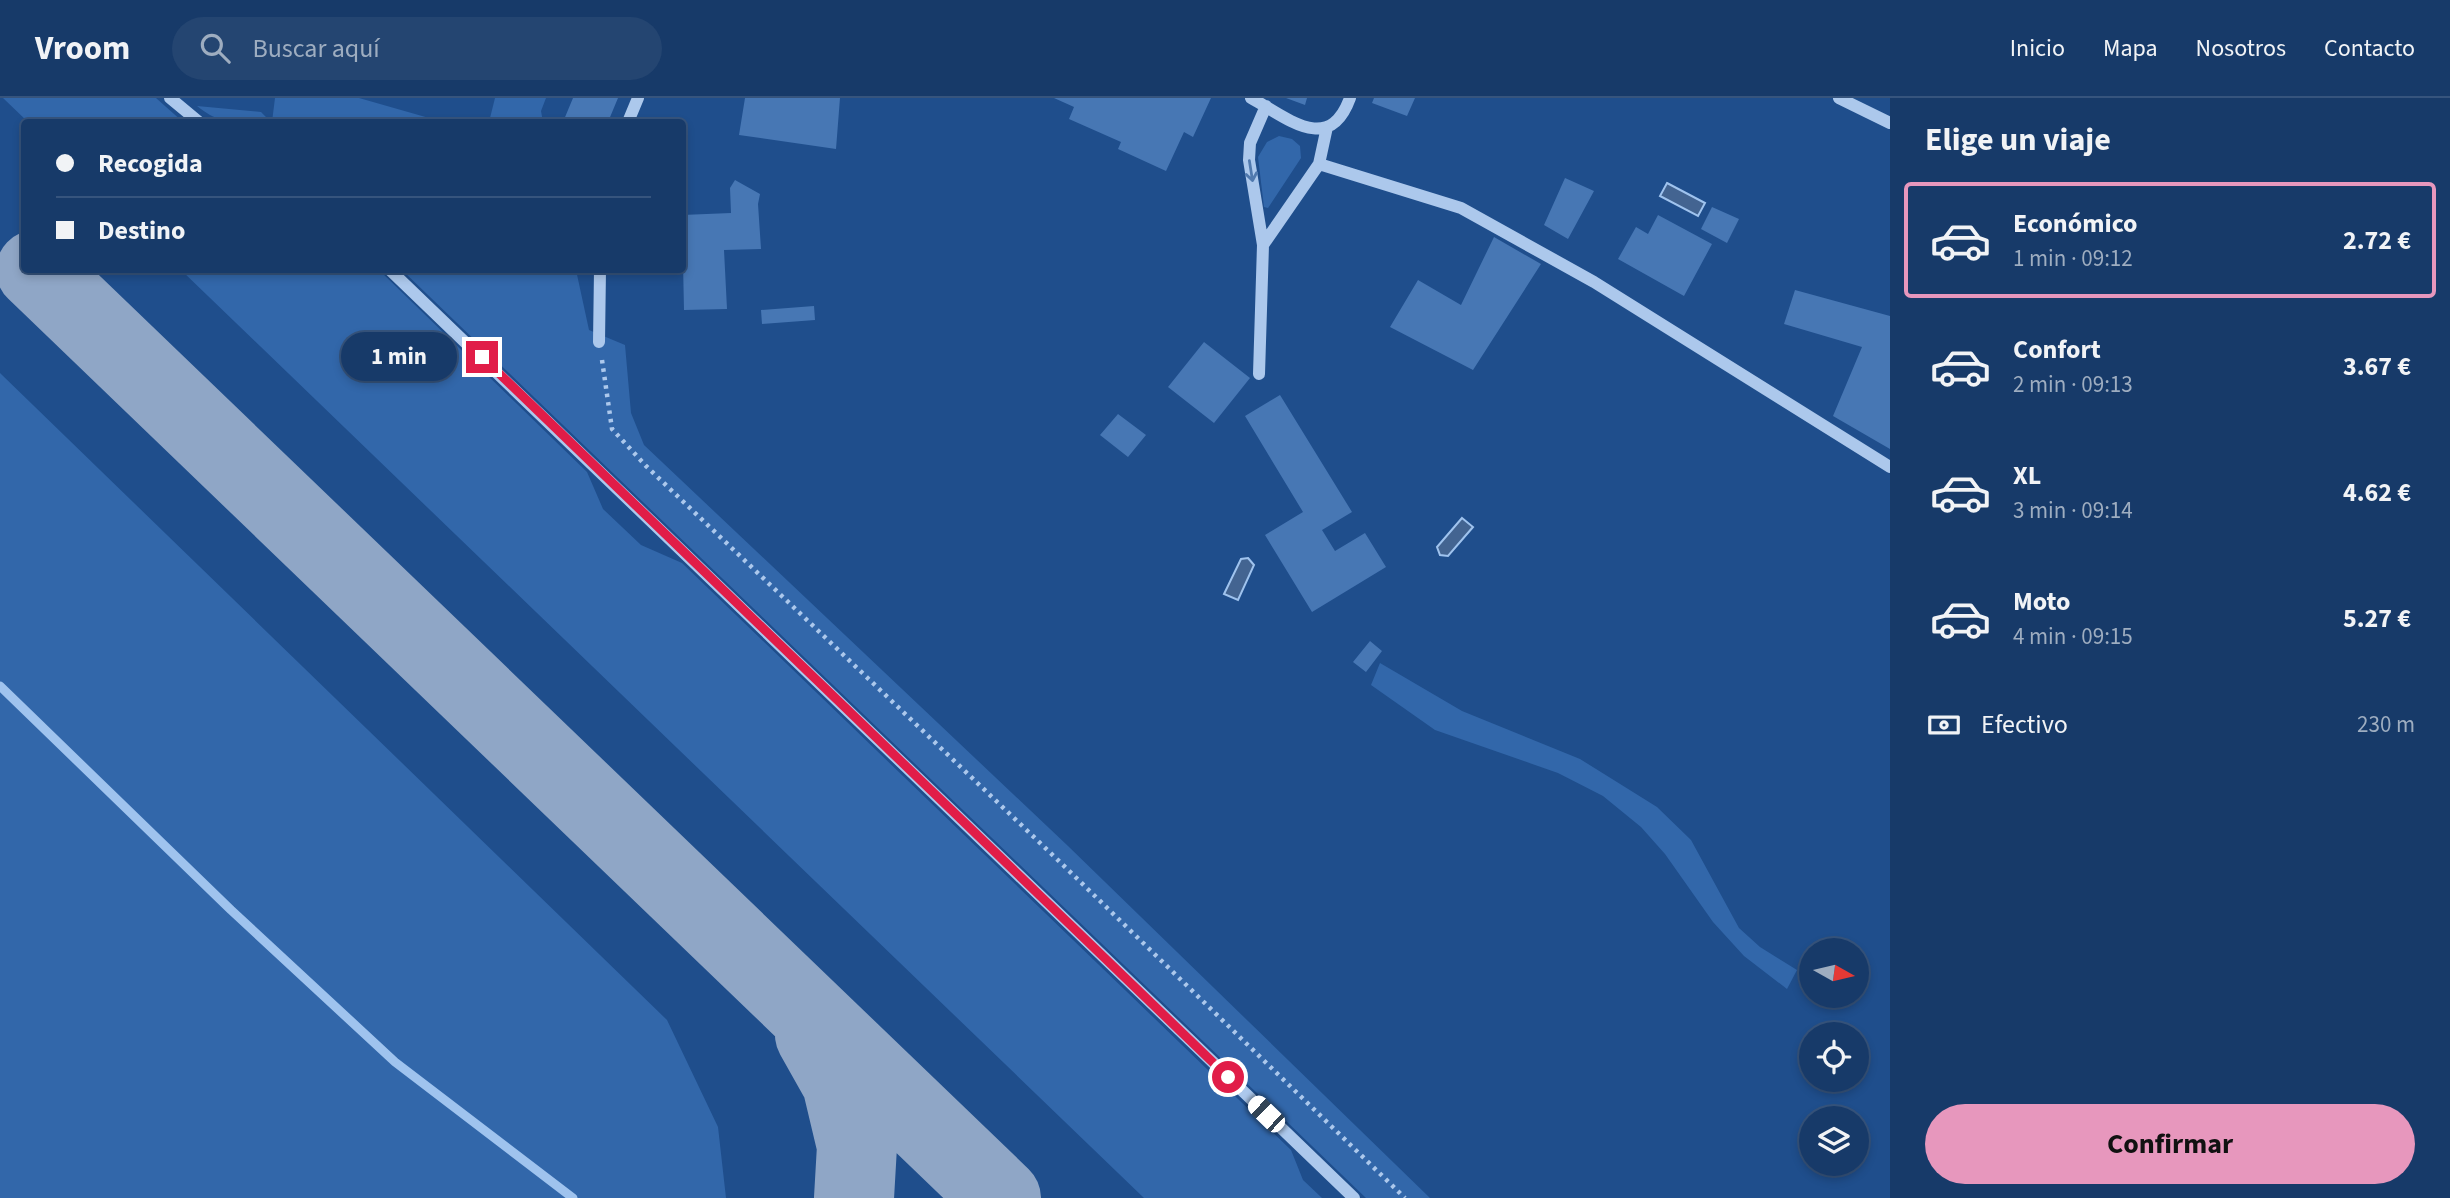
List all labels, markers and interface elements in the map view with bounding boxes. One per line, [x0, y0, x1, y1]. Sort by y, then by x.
search box [172, 17, 662, 80]
text: Vroom [35, 25, 130, 72]
icon: search [196, 29, 234, 67]
text: Buscar aquí [252, 30, 380, 67]
text: Inicio [2010, 31, 2065, 66]
text: Mapa [2103, 31, 2158, 66]
text: Nosotros [2196, 31, 2286, 66]
text: Contacto [2324, 31, 2415, 66]
text: Elige un viaje [1925, 117, 2111, 163]
text: Recogida [98, 145, 203, 182]
one-way arrow [1245, 159, 1258, 182]
text: Económico [2013, 205, 2138, 242]
icon: car [1929, 209, 1992, 272]
text: Destino [98, 212, 185, 249]
text: 2.72 € [2343, 222, 2411, 259]
text: 1 min · 09:12 [2013, 242, 2133, 275]
text: Confort [2013, 331, 2101, 368]
callout: 1 min [342, 332, 458, 382]
icon: car [1929, 335, 1992, 398]
text: 1 min [371, 340, 427, 373]
route end [466, 341, 498, 373]
text: 3.67 € [2343, 348, 2411, 385]
text: 2 min · 09:13 [2013, 368, 2133, 401]
text: XL [2013, 457, 2041, 494]
icon: car [1929, 461, 1992, 524]
text: 4.62 € [2343, 474, 2411, 511]
text: 3 min · 09:14 [2013, 494, 2133, 527]
text: Moto [2013, 583, 2070, 620]
icon: car [1929, 587, 1992, 650]
text: 5.27 € [2343, 600, 2411, 637]
text: 4 min · 09:15 [2013, 620, 2133, 653]
icon: cash [1925, 706, 1963, 744]
text: Efectivo [1981, 706, 2068, 743]
text: 230 m [2357, 708, 2415, 741]
north arrow [1799, 938, 1869, 1008]
map controls [1799, 938, 1869, 1176]
button: locate [1799, 1022, 1869, 1092]
route start [1212, 1061, 1244, 1093]
car [1244, 1092, 1289, 1136]
button: Confirmar [1925, 1104, 2415, 1184]
button: layers [1799, 1106, 1869, 1176]

